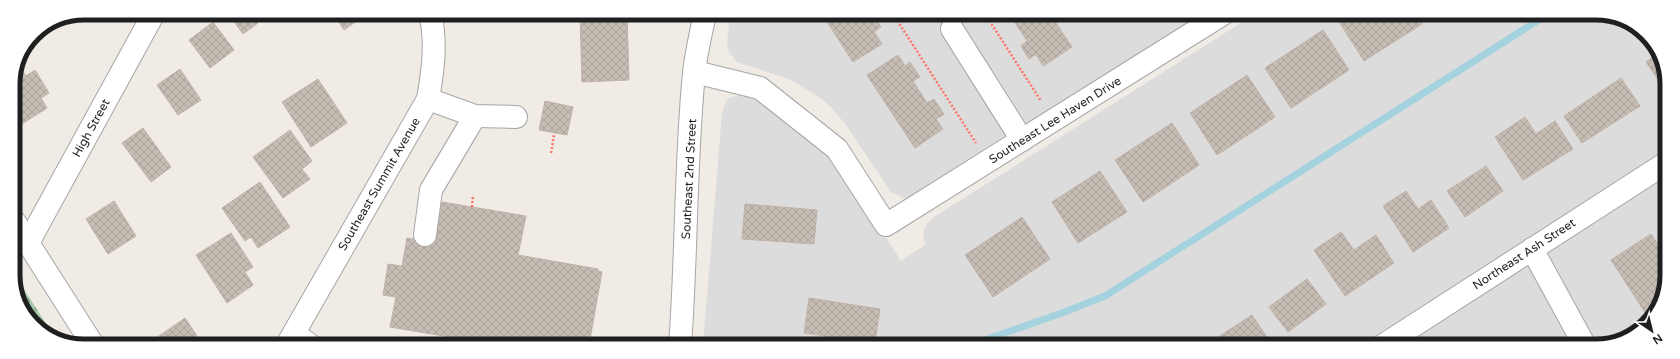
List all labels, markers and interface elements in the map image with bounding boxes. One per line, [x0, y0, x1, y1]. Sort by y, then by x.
street label: Southeast Lee Haven Drive [986, 73, 1124, 167]
street label: High Street [69, 96, 113, 159]
street label: Southeast Summit Avenue [335, 115, 423, 253]
street label: Southeast 2nd Street [679, 118, 699, 240]
street label: Northeast Ash Street [1470, 215, 1578, 292]
north arrow [1632, 311, 1672, 351]
text: N [1650, 331, 1665, 347]

